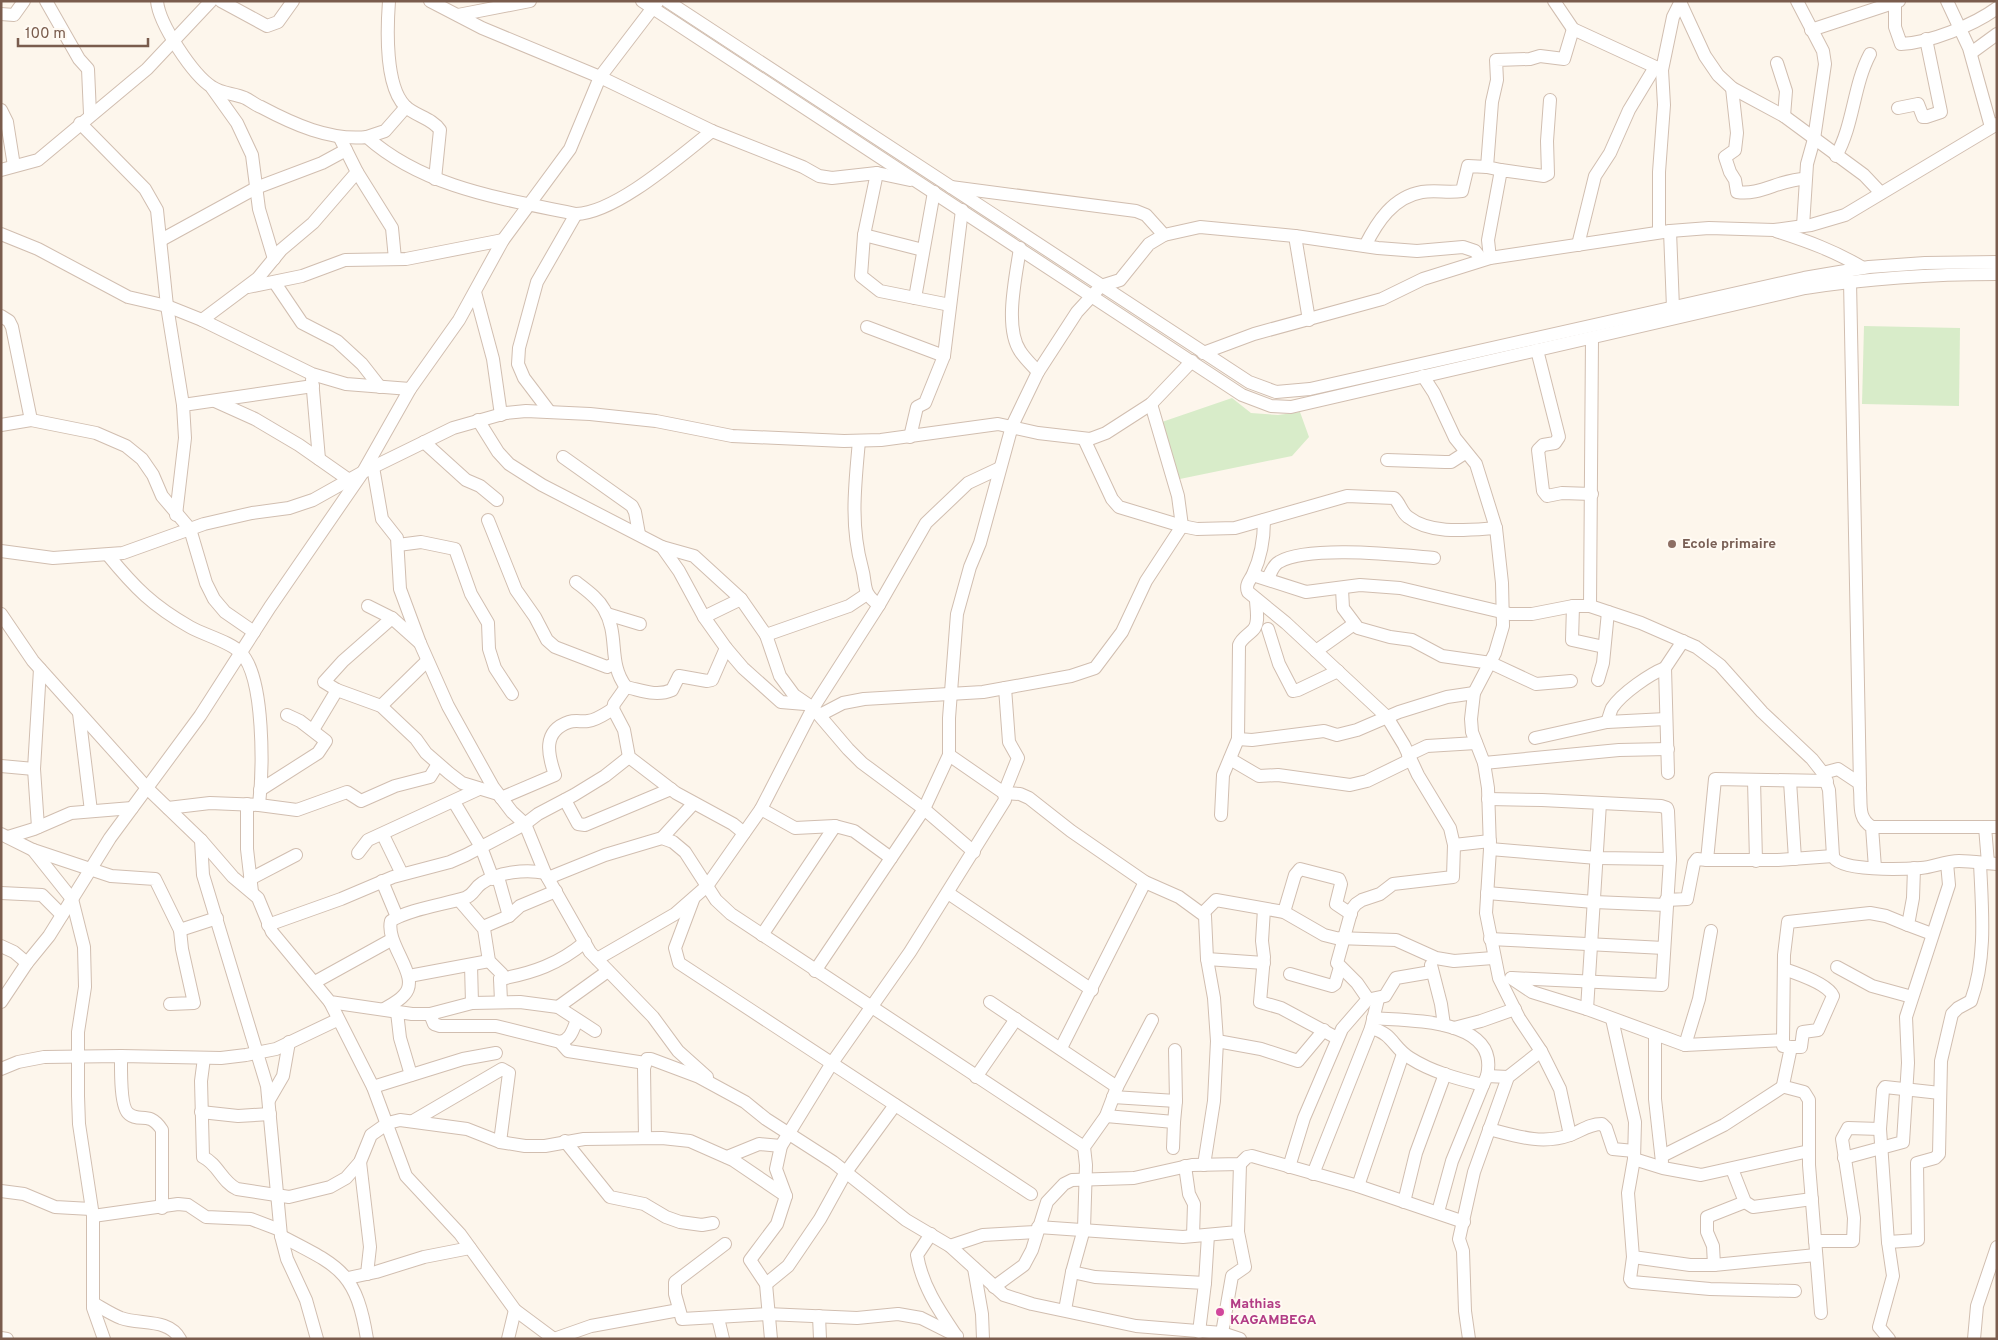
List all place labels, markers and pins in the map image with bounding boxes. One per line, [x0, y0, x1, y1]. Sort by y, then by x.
place label: Ecole primaire [1682, 536, 1776, 553]
marker: Ecole primaire [1666, 538, 1678, 550]
place label: Mathias KAGAMBEGA [1230, 1296, 1317, 1329]
marker: Mathias KAGAMBEGA [1214, 1306, 1226, 1318]

